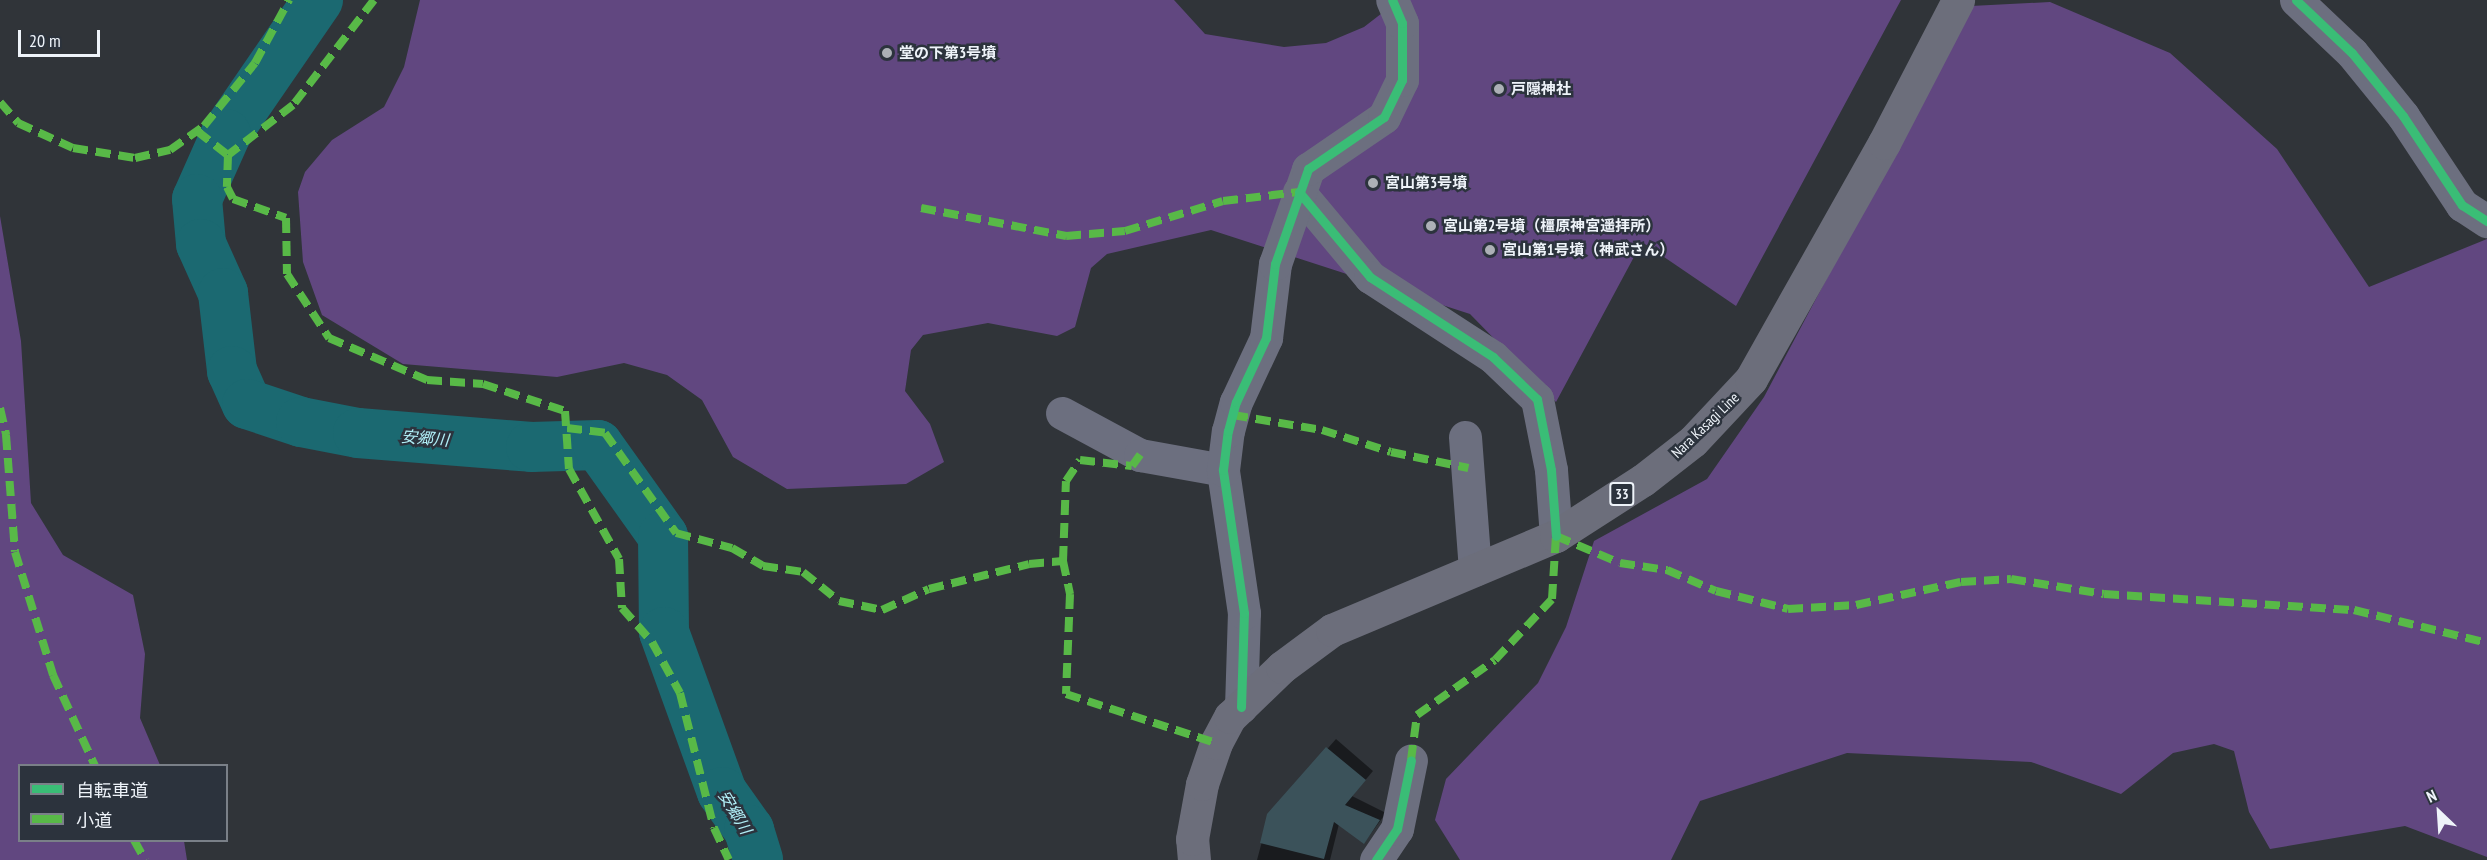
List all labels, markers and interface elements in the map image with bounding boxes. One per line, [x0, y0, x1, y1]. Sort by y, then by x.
scale bar [21, 18, 104, 56]
text: 20 m [29, 29, 61, 52]
place label: 堂の下第3号墳 [899, 44, 996, 62]
marker: 堂の下第3号墳 [880, 46, 894, 60]
place label: 戸隠神社 [1511, 80, 1571, 98]
marker: 戸隠神社 [1492, 82, 1506, 96]
place label: 宮山第3号墳 [1385, 174, 1467, 192]
marker: 宮山第3号墳 [1366, 176, 1380, 190]
place label: 宮山第2号墳（橿原神宮遥拝所） [1443, 217, 1660, 235]
marker: 宮山第2号墳（橿原神宮遥拝所） [1424, 219, 1438, 233]
place label: 宮山第1号墳（神武さん） [1502, 241, 1674, 259]
marker: 宮山第1号墳（神武さん） [1483, 243, 1497, 257]
street label: Nara Kasagi Line [1668, 388, 1742, 462]
water label: 安郷川 [400, 426, 450, 450]
road number: 33 [1608, 483, 1636, 505]
legend [18, 764, 228, 842]
text: 自転車道 [76, 779, 148, 802]
north arrow [2409, 782, 2469, 842]
text: N [2423, 785, 2440, 807]
water label: 安郷川 [714, 786, 756, 838]
text: 小道 [76, 809, 112, 832]

